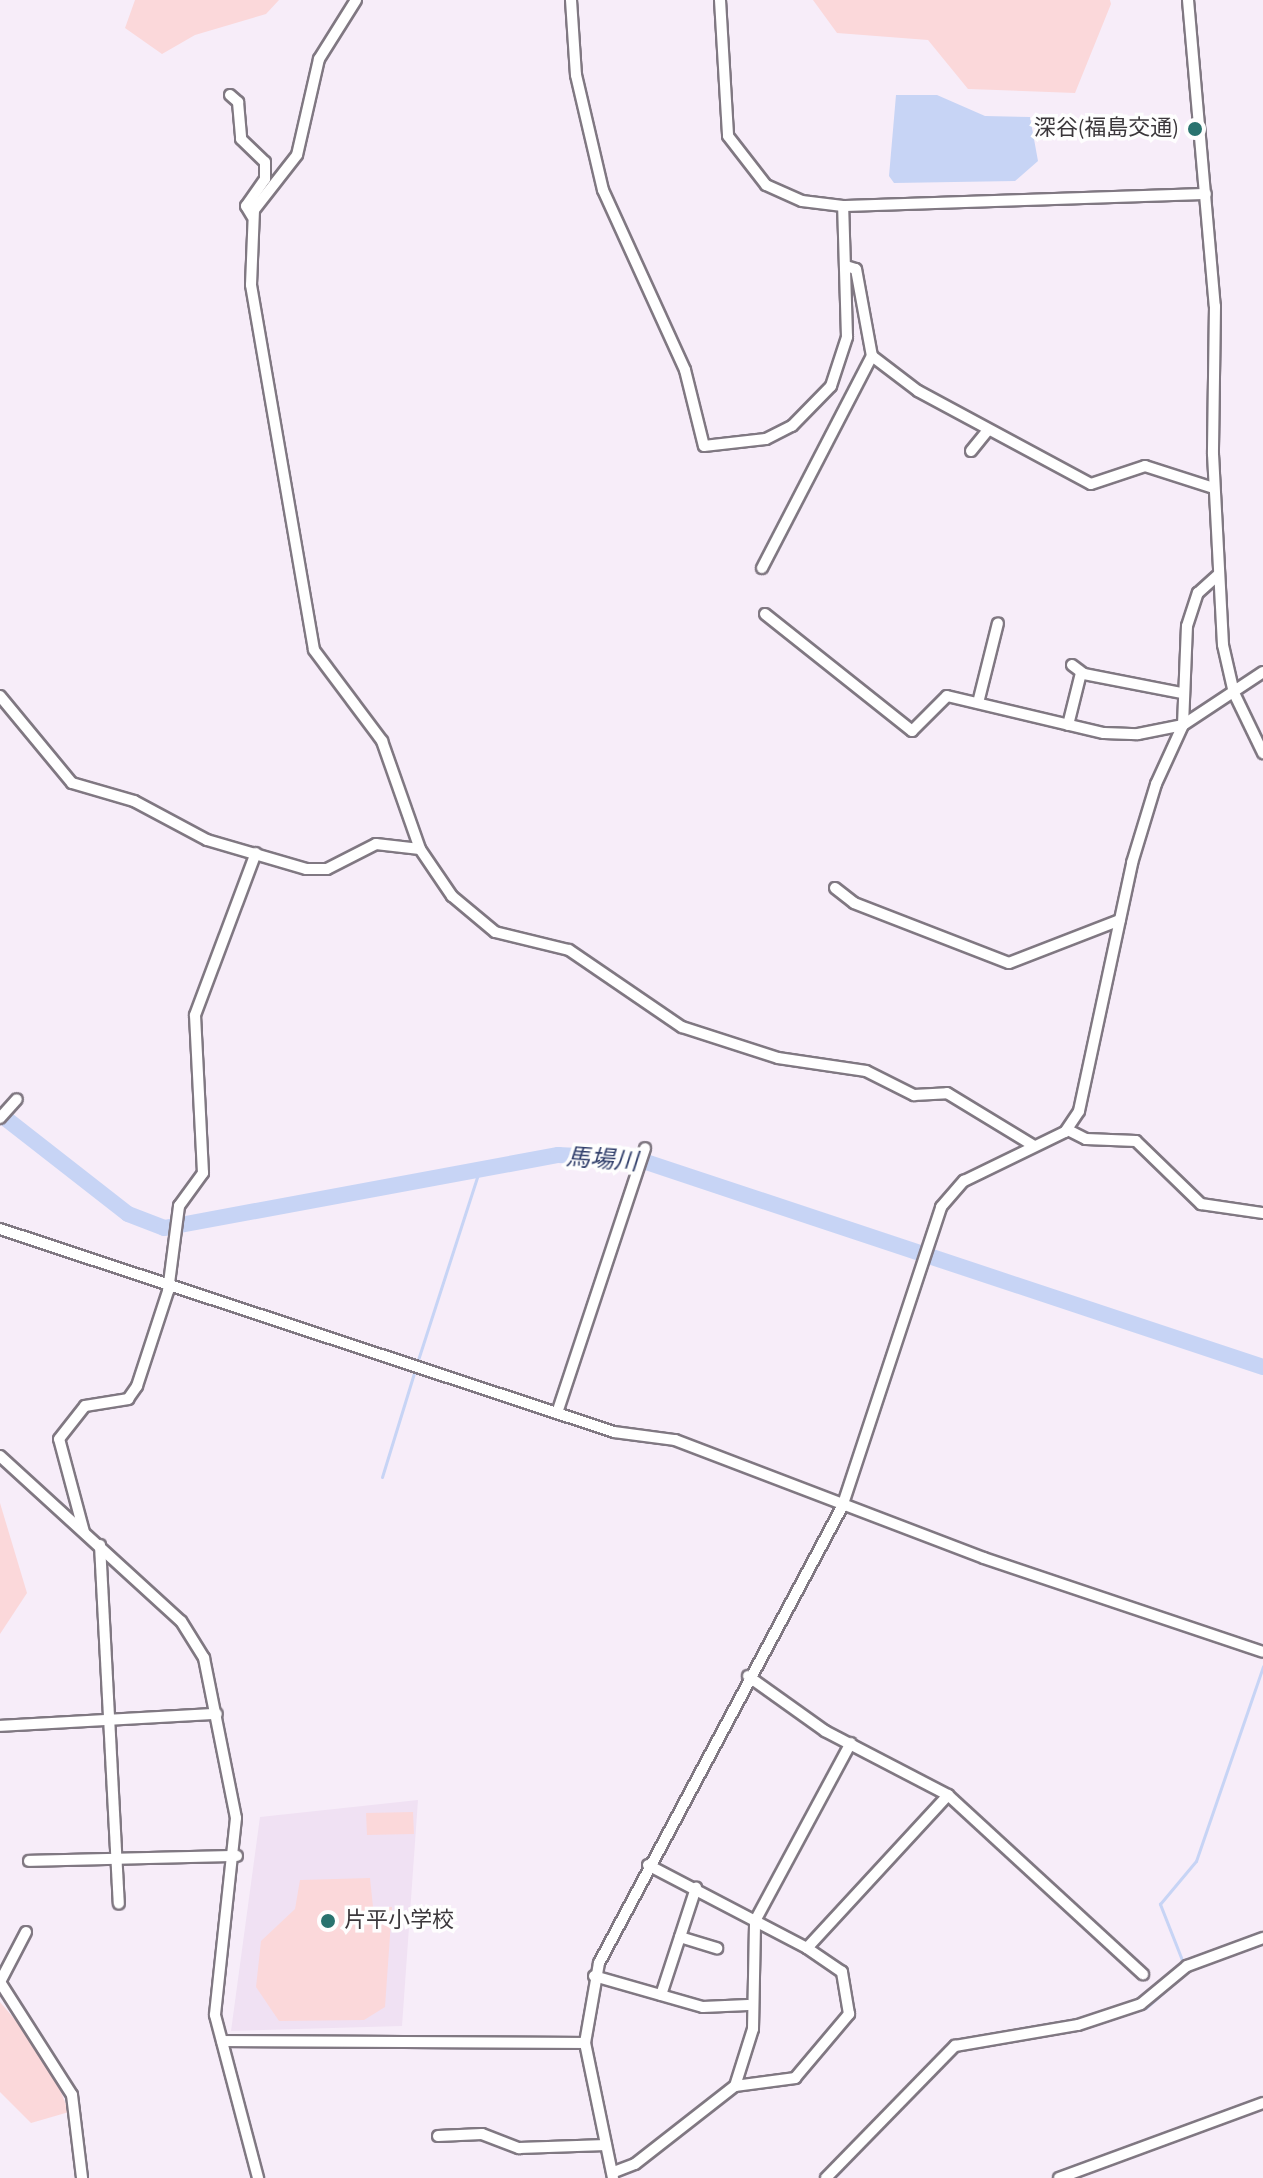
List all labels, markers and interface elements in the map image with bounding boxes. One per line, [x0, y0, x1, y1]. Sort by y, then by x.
place label: 深谷(福島交通) [1034, 116, 1179, 142]
marker: 深谷(福島交通) [1186, 120, 1204, 138]
water label: 馬場川 [565, 1143, 639, 1177]
place label: 片平小学校 [344, 1908, 454, 1934]
marker: 片平小学校 [319, 1912, 337, 1930]

